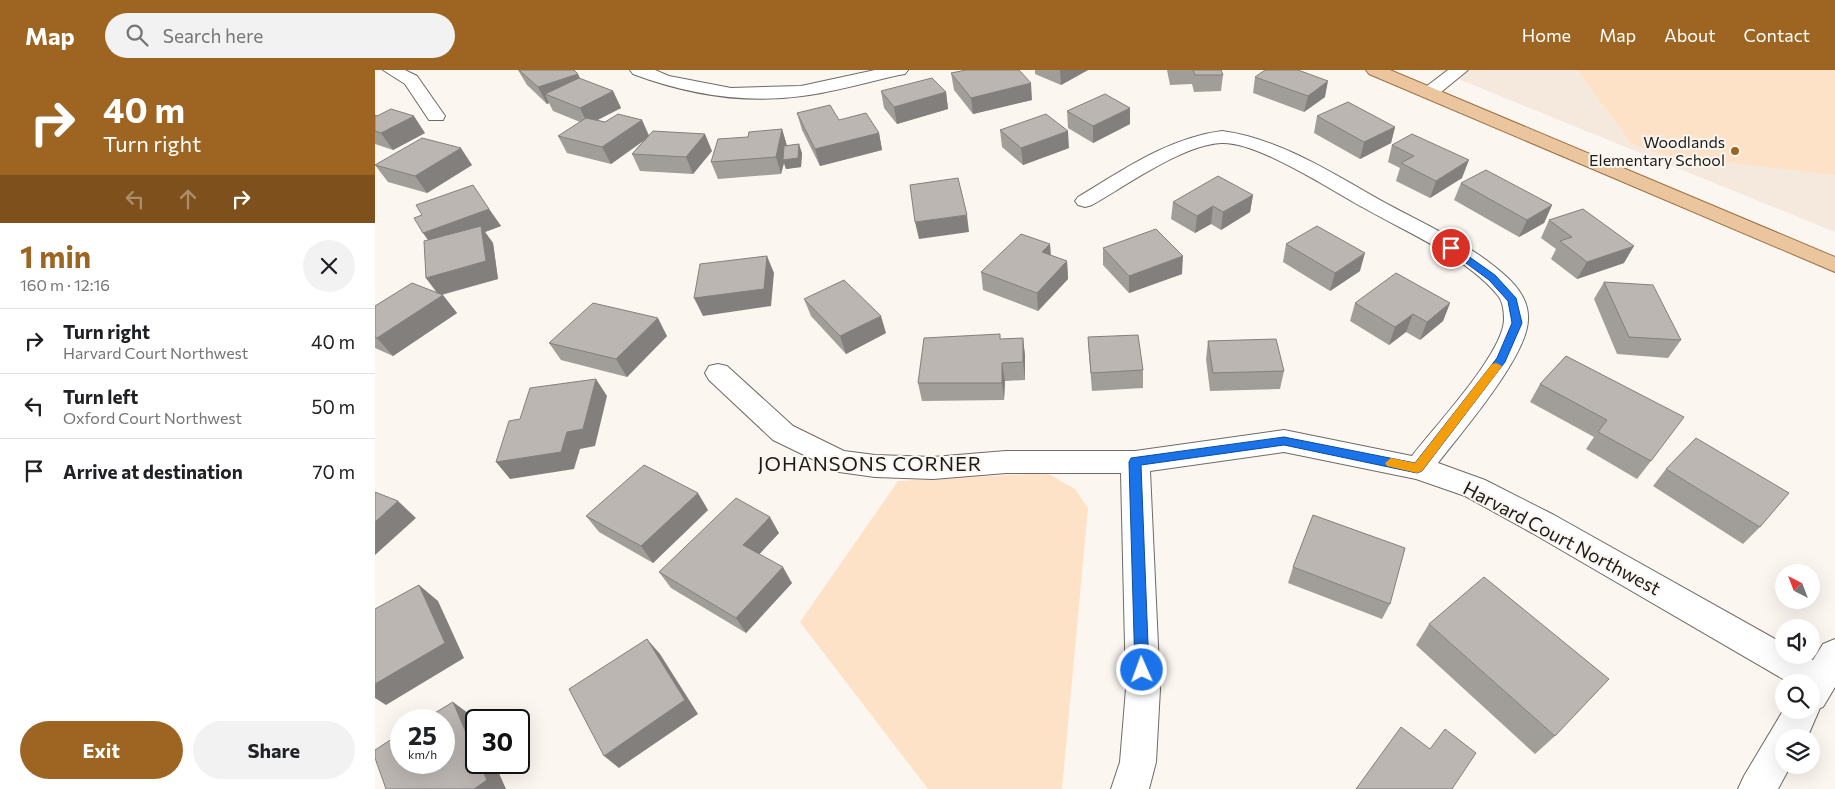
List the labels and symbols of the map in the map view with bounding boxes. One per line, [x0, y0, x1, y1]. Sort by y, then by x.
place label: Woodlands Elementary School [1589, 132, 1725, 169]
marker: Woodlands Elementary School [1729, 145, 1741, 157]
pin [1430, 227, 1472, 269]
district label: JOHANSONS CORNER [758, 451, 982, 475]
street label: Harvard Court Northwest [1460, 476, 1665, 599]
north arrow [1775, 564, 1820, 609]
position arrow [1115, 643, 1167, 695]
speed limit sign: 30 [465, 709, 530, 774]

